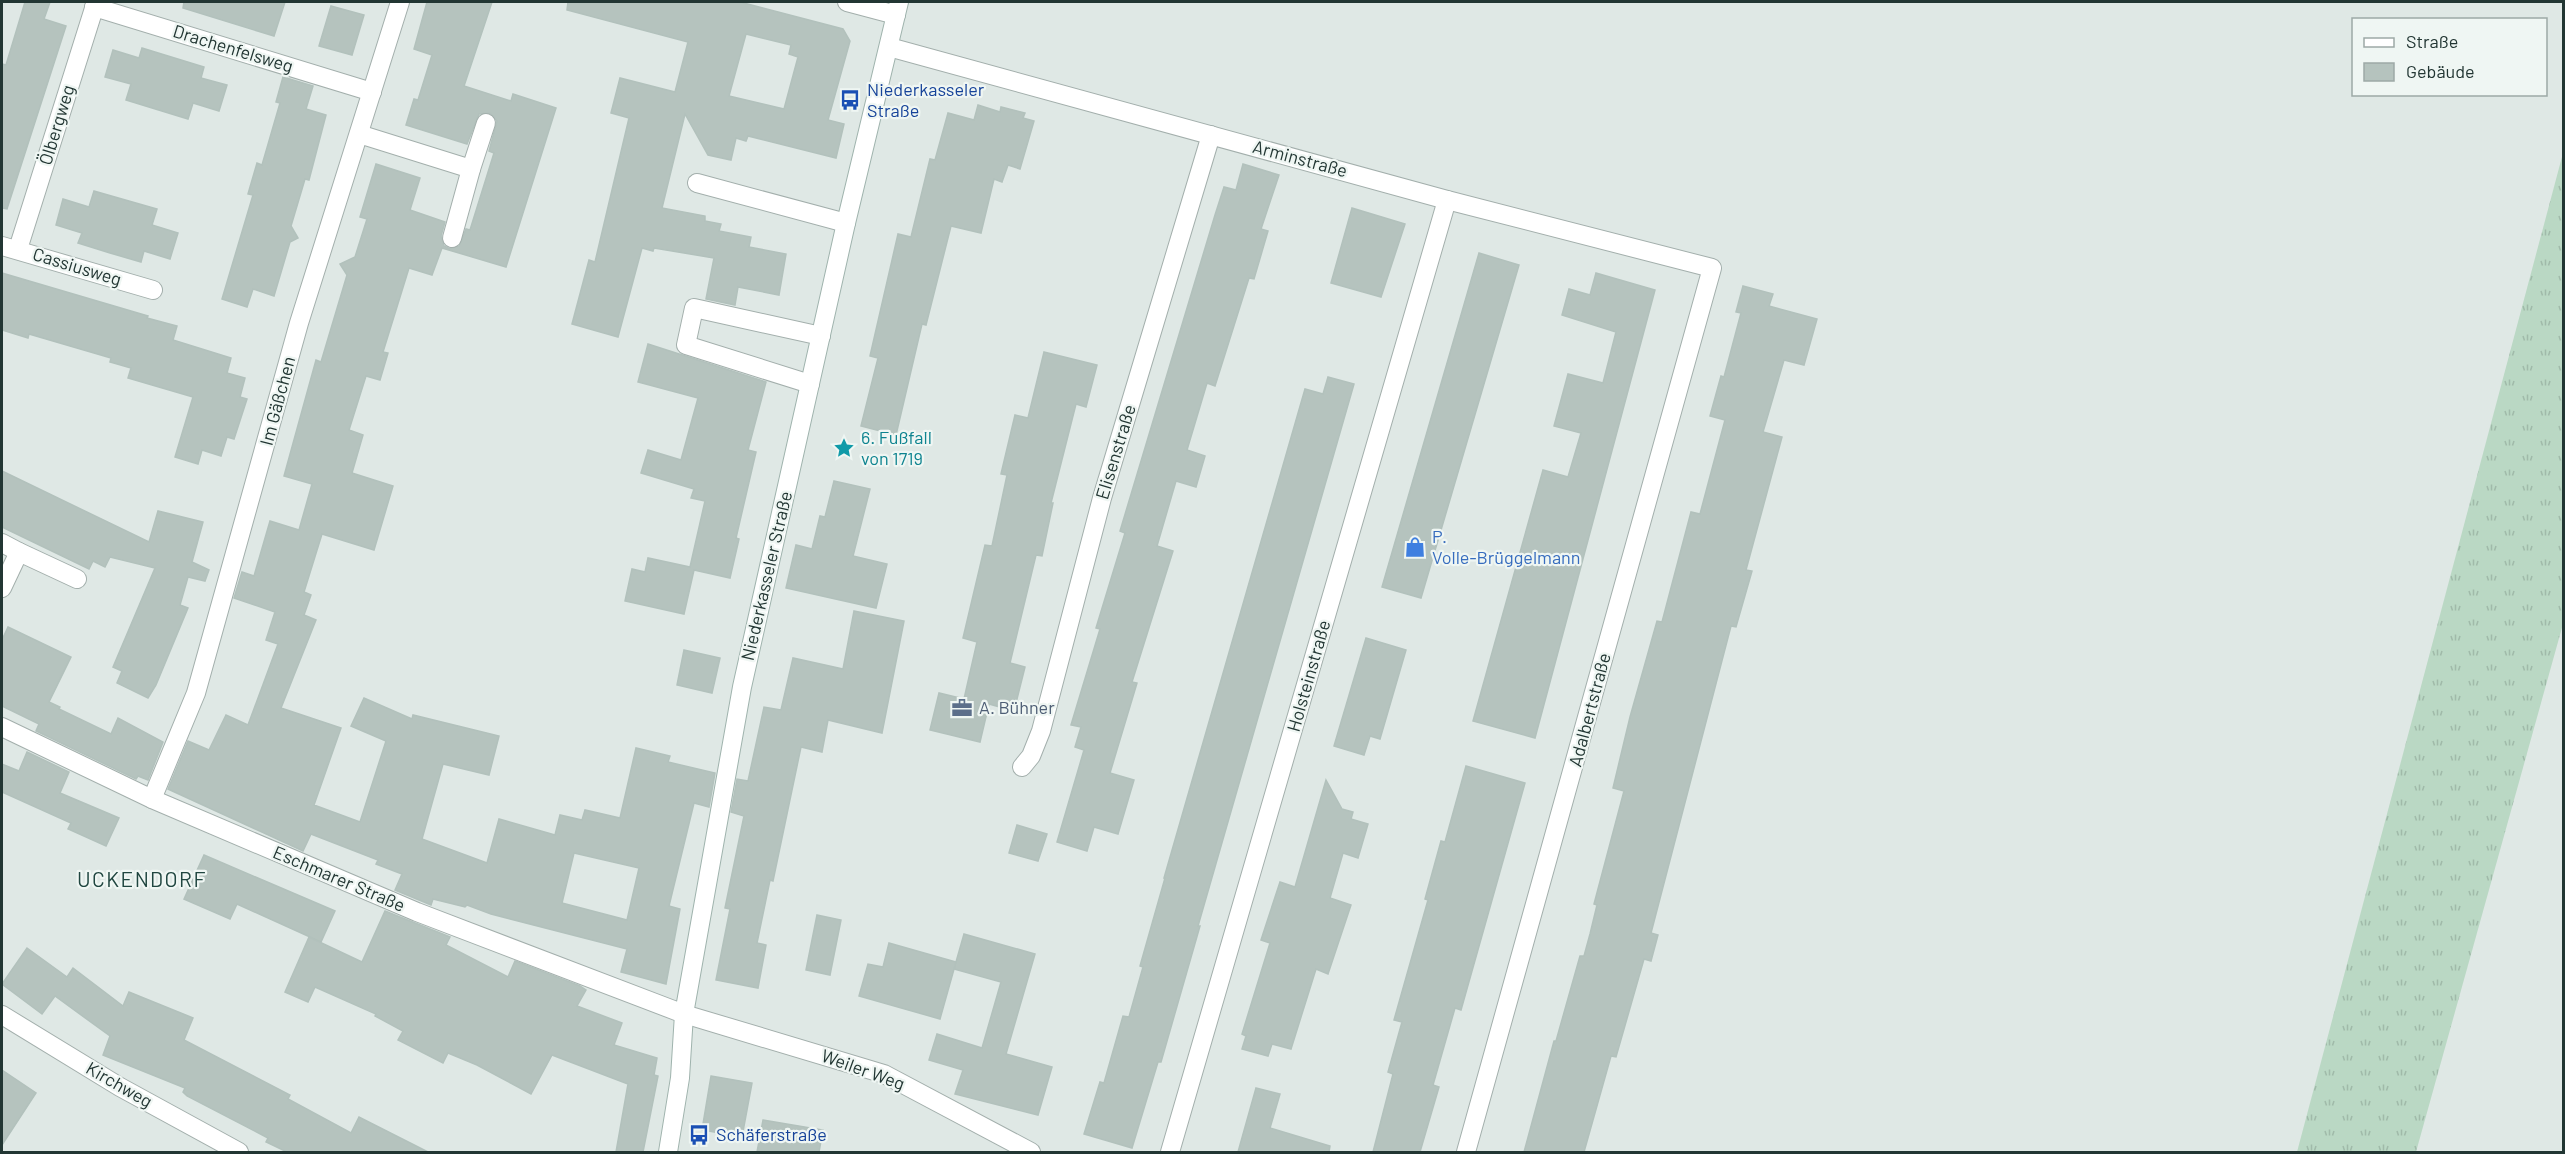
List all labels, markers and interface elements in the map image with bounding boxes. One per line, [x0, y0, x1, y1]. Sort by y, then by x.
legend [2352, 18, 2547, 96]
street label: Drachenfelsweg [171, 19, 296, 77]
text: Straße [2406, 30, 2458, 52]
text: Gebäude [2406, 60, 2475, 82]
place label: Niederkasseler Straße [867, 78, 985, 121]
street label: Ölbergweg [33, 82, 79, 167]
bus stop icon: Niederkasseler Straße [838, 88, 862, 112]
street label: Arminstraße [1250, 135, 1350, 181]
street label: Cassiusweg [30, 242, 124, 290]
street label: Im Gäßchen [255, 354, 300, 448]
street label: Elisenstraße [1090, 402, 1140, 502]
place label: 6. Fußfall von 1719 [861, 426, 932, 469]
place icon: 6. Fußfall von 1719 [832, 436, 856, 460]
street label: Niederkasseler Straße [736, 489, 796, 663]
place label: P. Volle-Brüggelmann [1432, 525, 1581, 568]
shop icon: P. Volle-Brüggelmann [1403, 535, 1427, 559]
street label: Holsteinstraße [1282, 617, 1334, 734]
street label: Adalbertstraße [1563, 650, 1615, 769]
office icon: A. Bühner [950, 696, 974, 720]
place label: A. Bühner [979, 696, 1055, 718]
street label: Eschmarer Straße [270, 840, 409, 916]
district label: UCKENDORF [77, 866, 207, 891]
street label: Weiler Weg [819, 1044, 908, 1094]
street label: Kirchweg [82, 1056, 157, 1112]
bus stop icon: Schäferstraße [687, 1123, 711, 1147]
place label: Schäferstraße [716, 1123, 827, 1145]

